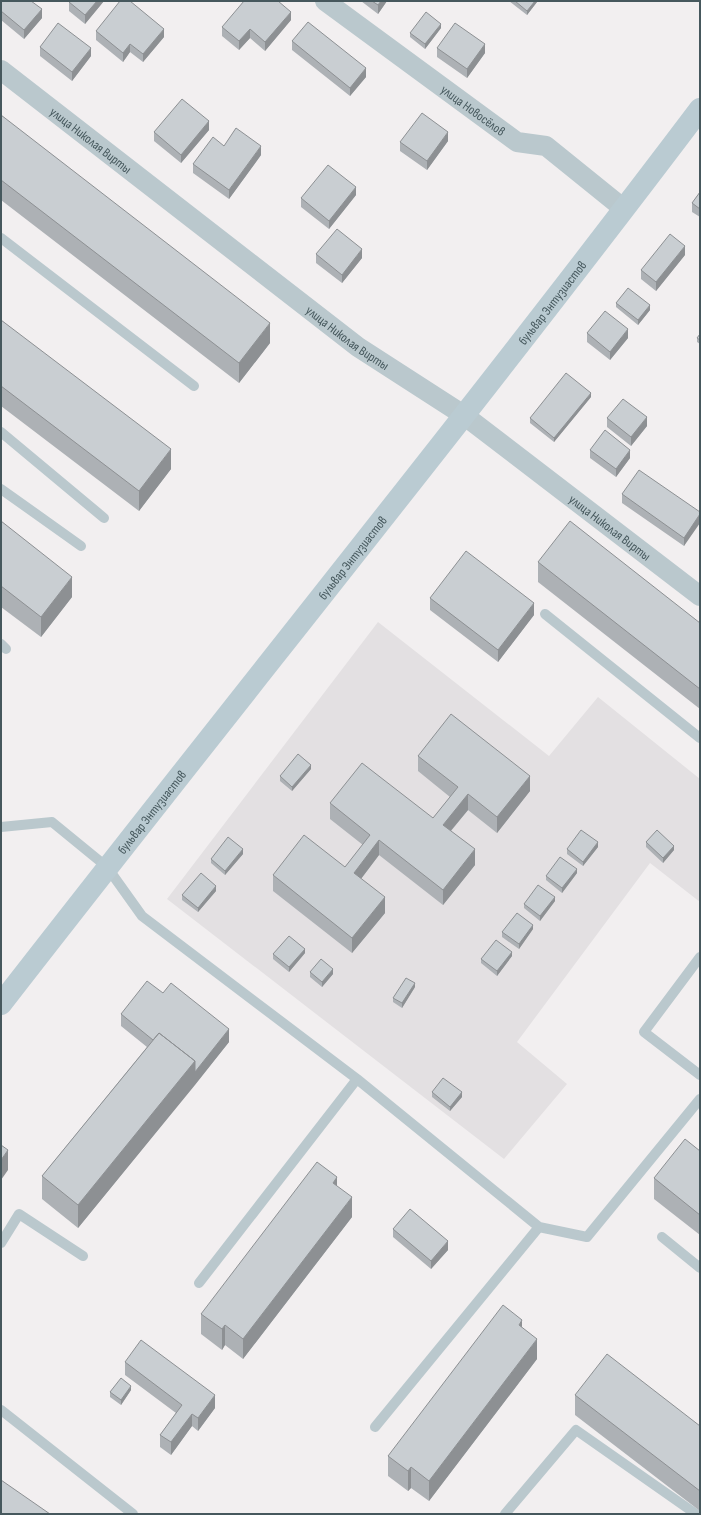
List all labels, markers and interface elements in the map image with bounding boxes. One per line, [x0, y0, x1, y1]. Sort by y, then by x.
street label: улица Новосёлов [437, 82, 508, 140]
street label: улица Николая Вирты [46, 104, 135, 177]
street label: бульвар Энтузиастов [515, 258, 590, 348]
street label: улица Николая Вирты [302, 303, 392, 374]
street label: улица Николая Вирты [565, 491, 654, 564]
street label: бульвар Энтузиастов [315, 513, 391, 603]
street label: бульвар Энтузиастов [114, 767, 190, 858]

